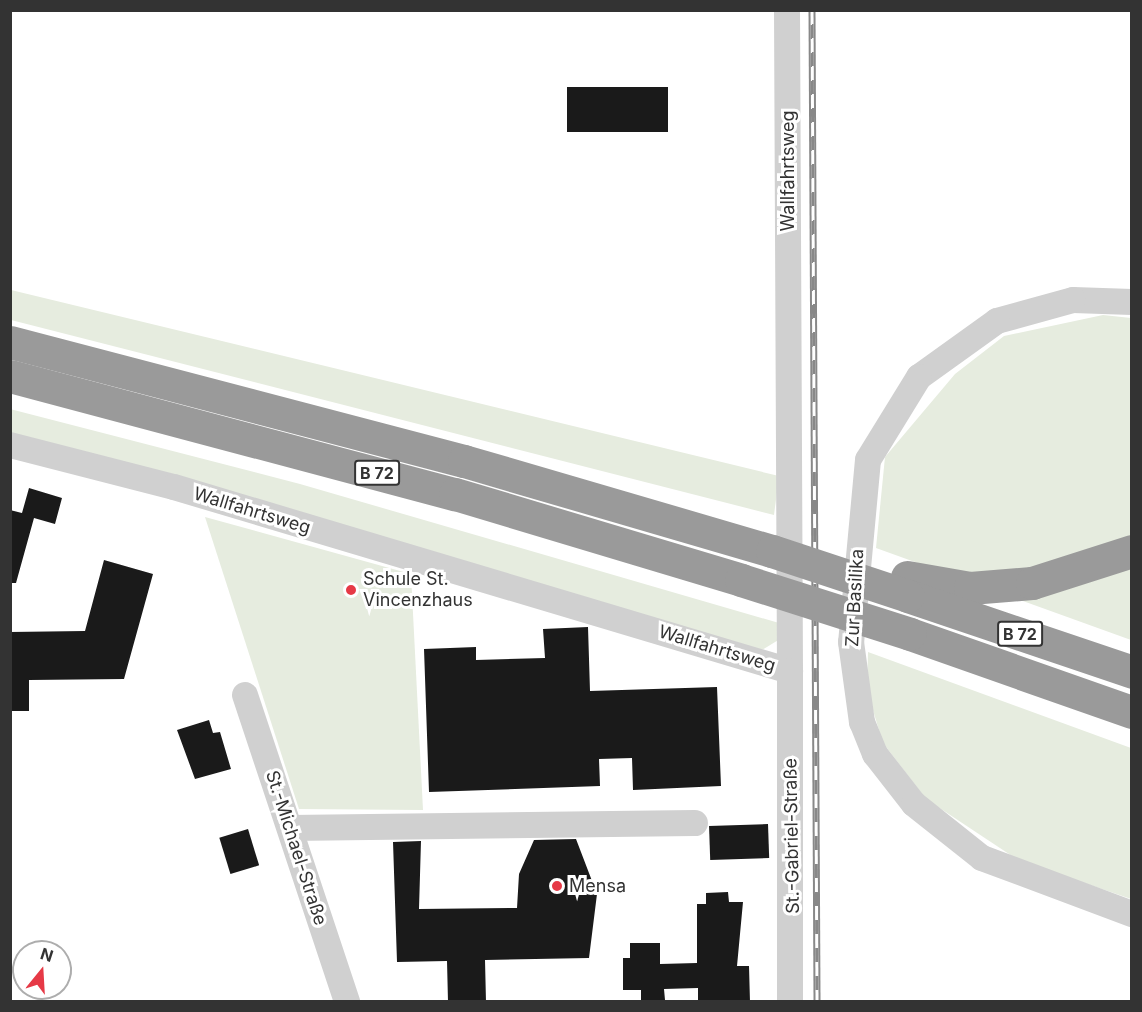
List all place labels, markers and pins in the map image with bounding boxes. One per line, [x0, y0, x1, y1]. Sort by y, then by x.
place label: Schule St. Vincenzhaus [363, 569, 473, 612]
marker: Schule St. Vincenzhaus [344, 583, 358, 597]
place label: Mensa [569, 875, 626, 897]
marker: Mensa [550, 879, 564, 893]

